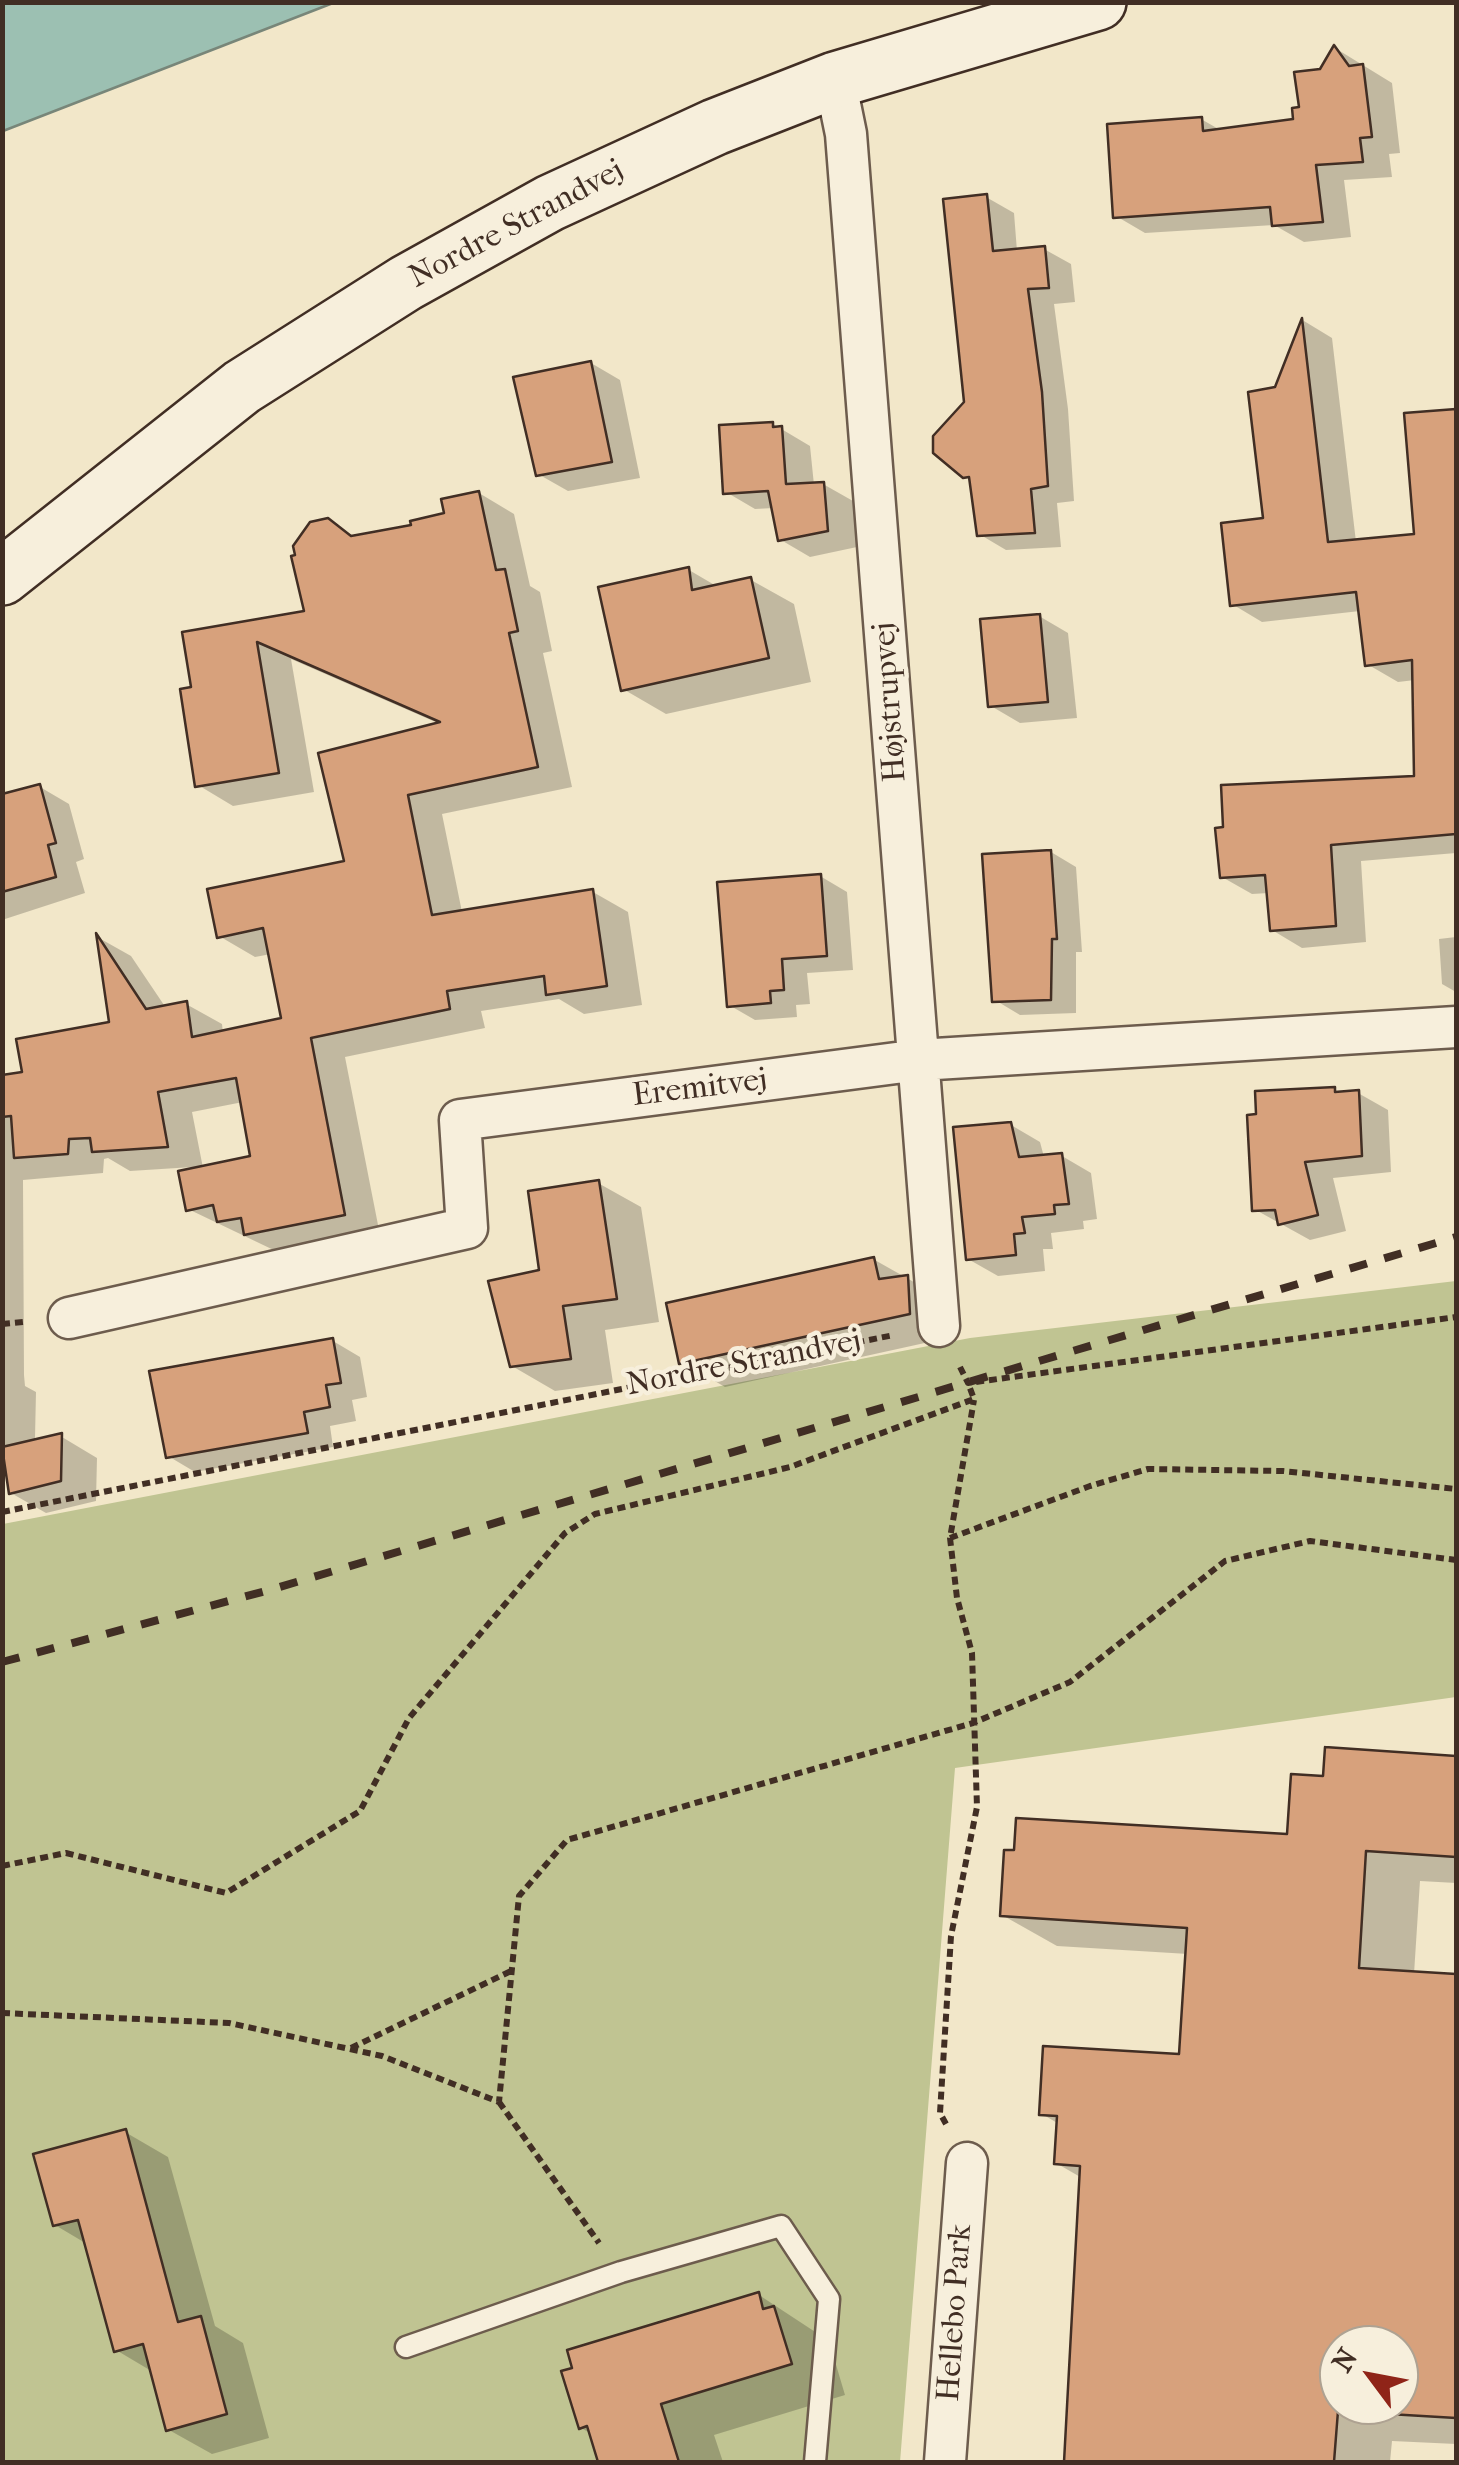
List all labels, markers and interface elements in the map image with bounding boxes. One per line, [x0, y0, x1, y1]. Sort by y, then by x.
street label: Nordre Strandvej [403, 152, 631, 298]
street label: Højstrupvej [866, 621, 916, 783]
street label: Eremitvej [630, 1062, 770, 1116]
street label: Nordre Strandvej [624, 1322, 864, 1406]
street label: Hellebo Park [931, 2223, 981, 2403]
north arrow [1319, 2325, 1419, 2425]
text: N [1325, 2342, 1364, 2378]

